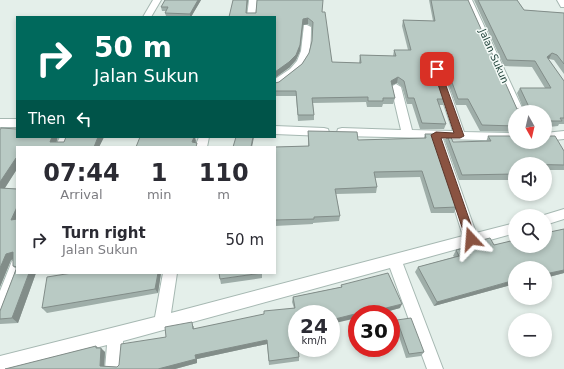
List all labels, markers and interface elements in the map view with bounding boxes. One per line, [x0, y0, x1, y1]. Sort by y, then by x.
street label: Jalan Sukun [477, 26, 511, 85]
text: 50 m [94, 31, 172, 64]
icon: right [28, 32, 80, 84]
pin [420, 52, 454, 86]
icon: arrive [426, 58, 448, 80]
text: Jalan Sukun [94, 65, 199, 86]
north arrow [508, 105, 552, 149]
map controls [508, 105, 552, 357]
icon: left [73, 108, 95, 130]
text: Then [28, 110, 65, 128]
button: sound [508, 157, 552, 201]
text: 07:44 [43, 159, 120, 187]
text: 1 [151, 159, 167, 187]
text: 110 [199, 159, 249, 187]
text: Arrival [60, 187, 103, 202]
text: min [147, 187, 171, 202]
text: m [217, 187, 230, 202]
button: search [508, 209, 552, 253]
position arrow [450, 218, 492, 260]
text: Turn right [62, 224, 146, 242]
icon: right [28, 229, 50, 251]
text: 50 m [226, 231, 264, 249]
text: Jalan Sukun [62, 242, 138, 257]
button: + [508, 261, 552, 305]
speed limit sign: 30 [348, 305, 400, 357]
button: − [508, 313, 552, 357]
text: 24 [300, 314, 328, 338]
text: km/h [301, 335, 327, 346]

